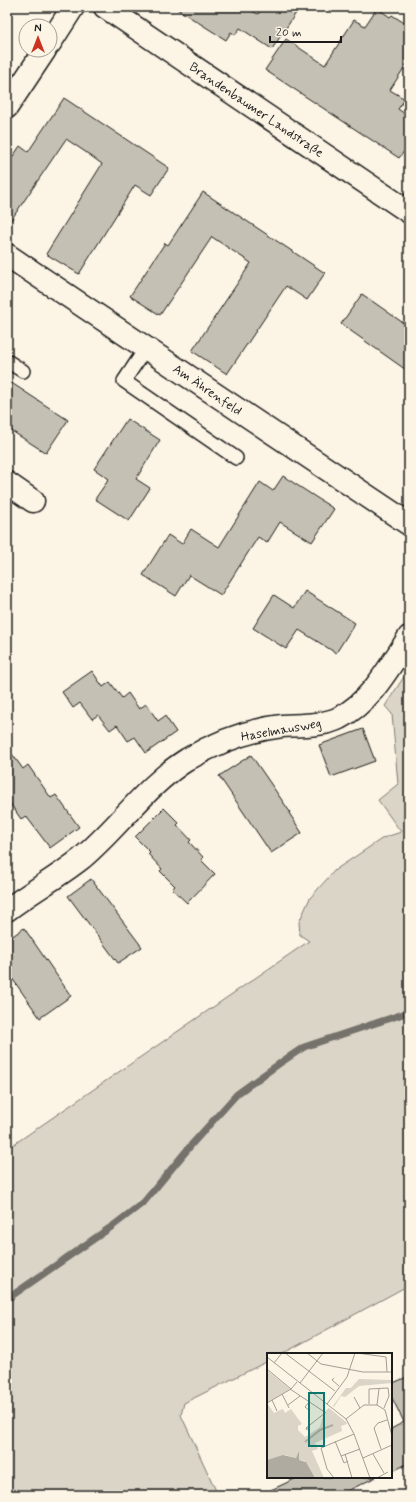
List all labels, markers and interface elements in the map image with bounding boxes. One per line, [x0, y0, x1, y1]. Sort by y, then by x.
north arrow [18, 18, 58, 58]
scale bar [270, 18, 341, 44]
text: N [34, 22, 42, 36]
text: 20 m [276, 25, 302, 41]
street label: Brandenbaumer Landstraße [186, 59, 327, 162]
street label: Am Ährenfeld [169, 361, 245, 420]
street label: Haselmausweg [240, 715, 323, 746]
inset map [267, 1353, 392, 1478]

